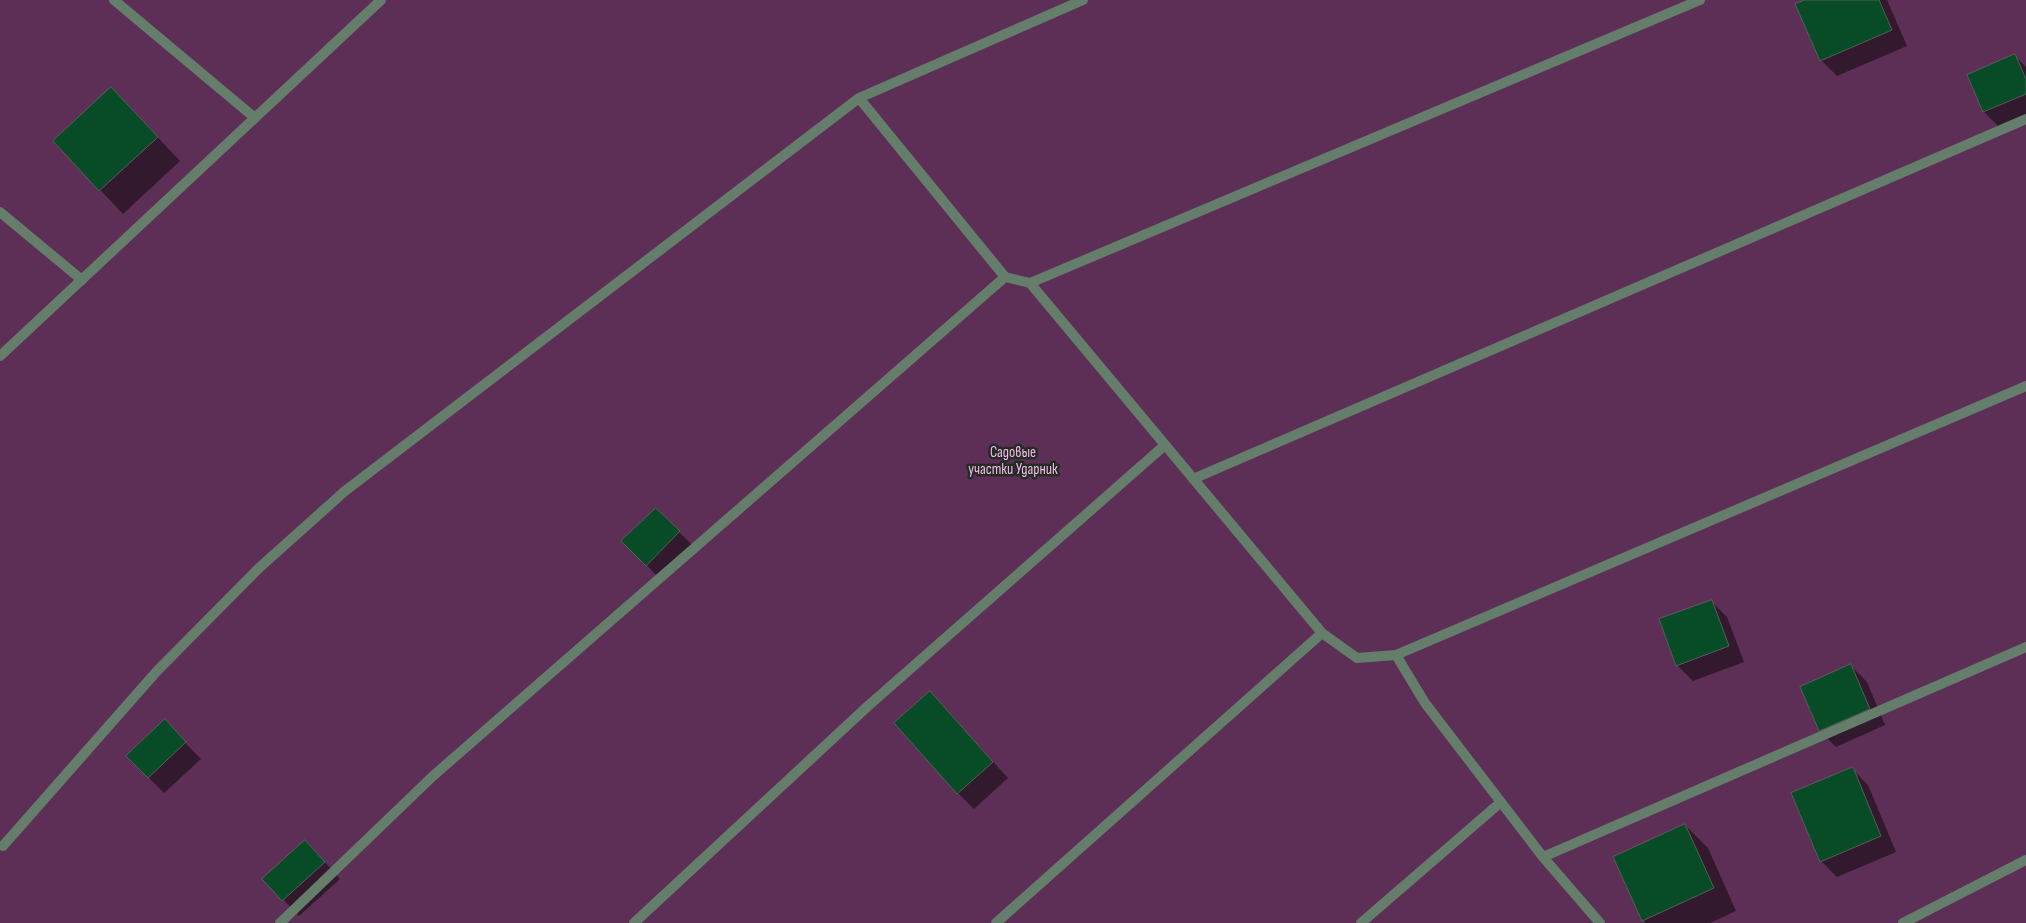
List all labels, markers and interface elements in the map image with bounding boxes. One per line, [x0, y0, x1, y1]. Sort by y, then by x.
park label: Садовые участки Ударник [968, 444, 1058, 479]

